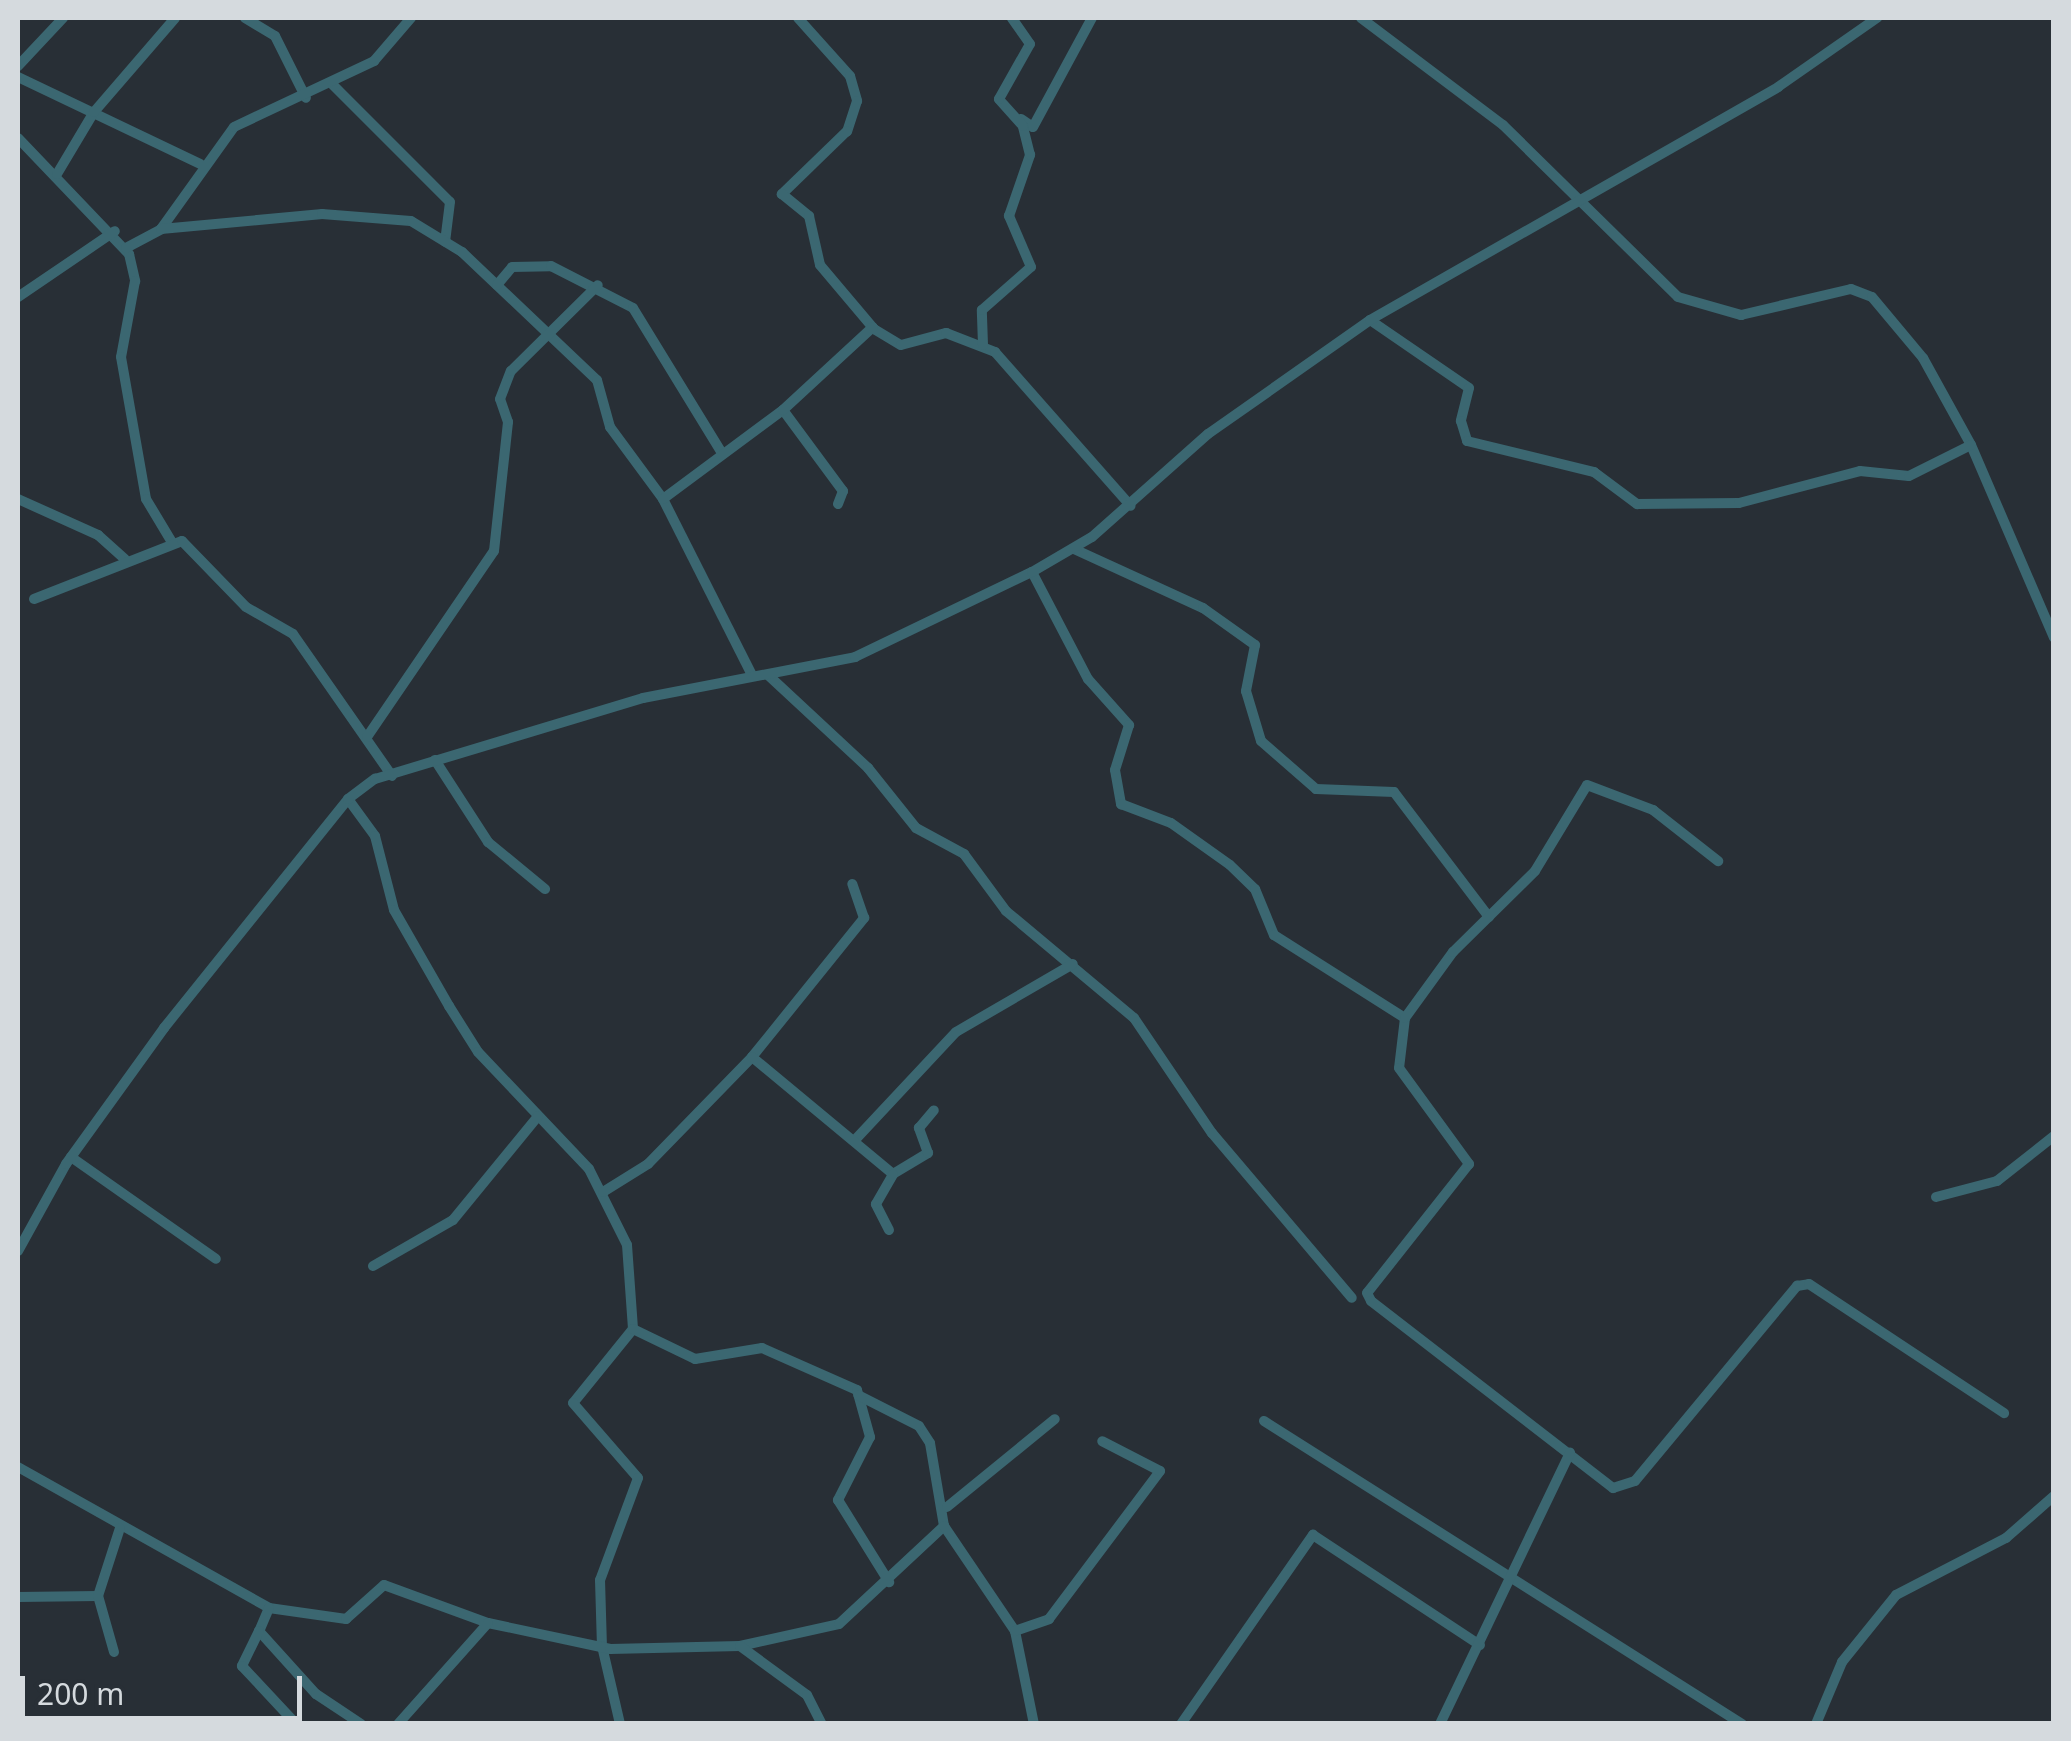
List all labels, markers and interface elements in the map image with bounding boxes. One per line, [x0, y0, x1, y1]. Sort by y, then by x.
scale bar [25, 1656, 308, 1718]
text: 200 m [37, 1673, 124, 1714]

